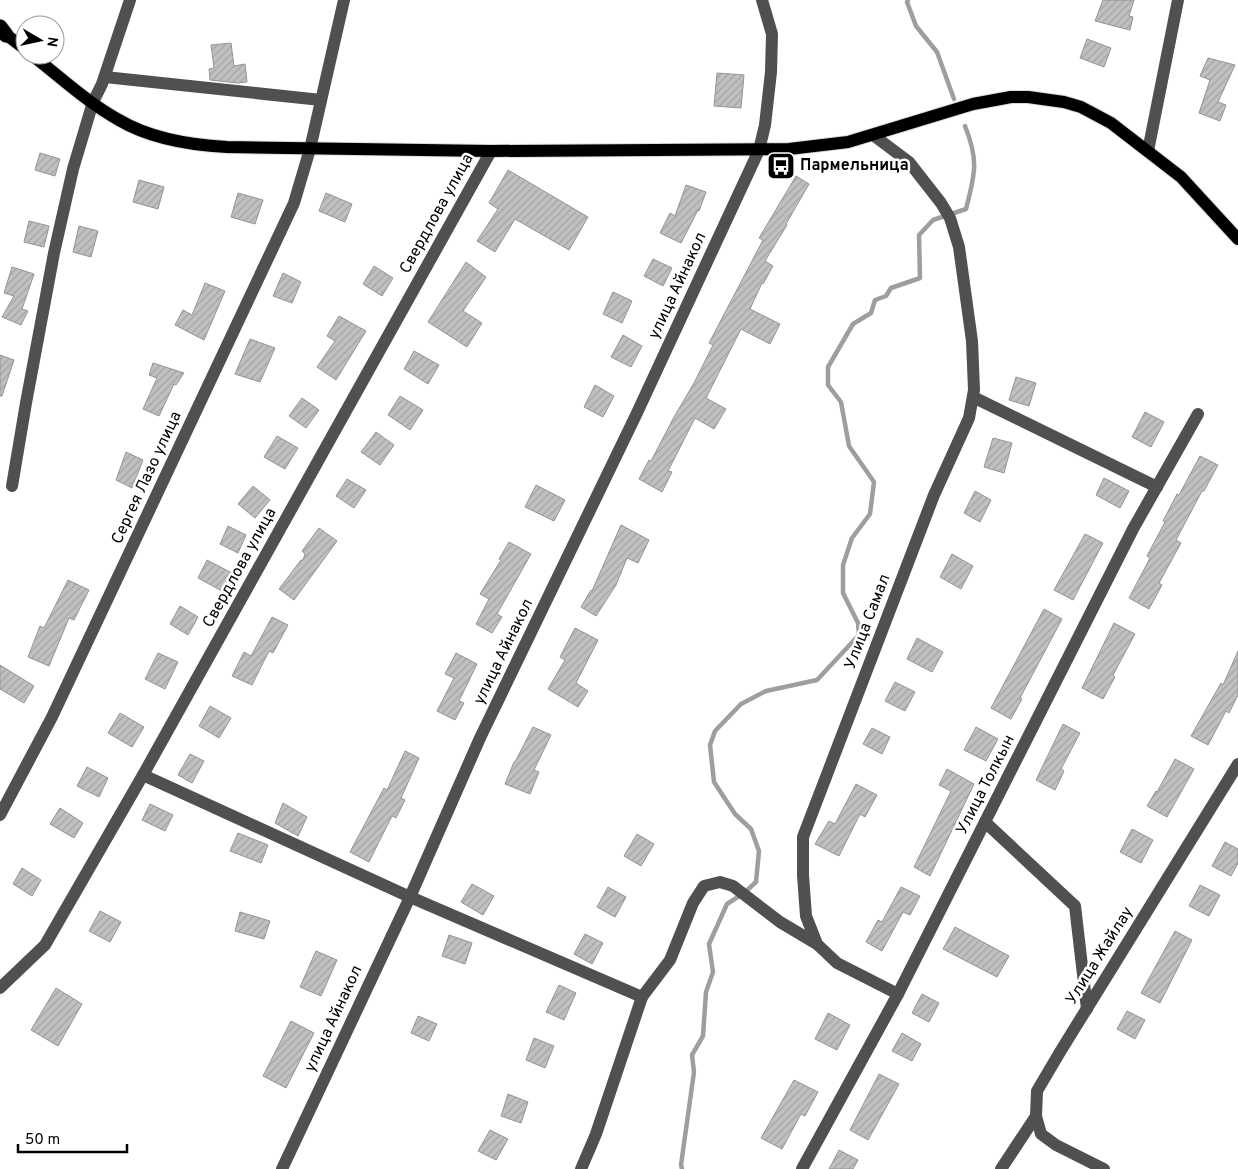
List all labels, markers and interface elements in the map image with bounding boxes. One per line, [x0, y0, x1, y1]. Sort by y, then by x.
north arrow [15, 15, 65, 65]
text: N [42, 35, 61, 48]
street label: Свердлова улица [396, 150, 478, 278]
bus stop icon: Пармельница [766, 151, 796, 181]
place label: Пармельница [800, 156, 909, 176]
street label: улица Айнакол [645, 229, 711, 343]
street label: Сергея Лазо улица [107, 408, 187, 548]
street label: Свердлова улица [199, 504, 281, 632]
street label: Улица Самал [841, 572, 895, 672]
street label: улица Айнакол [470, 596, 538, 708]
street label: Улица Толкын [952, 732, 1020, 838]
street label: Улица Жайлау [1062, 903, 1138, 1009]
street label: улица Айнакол [301, 962, 367, 1076]
scale bar [18, 1122, 126, 1154]
text: 50 m [25, 1131, 60, 1150]

